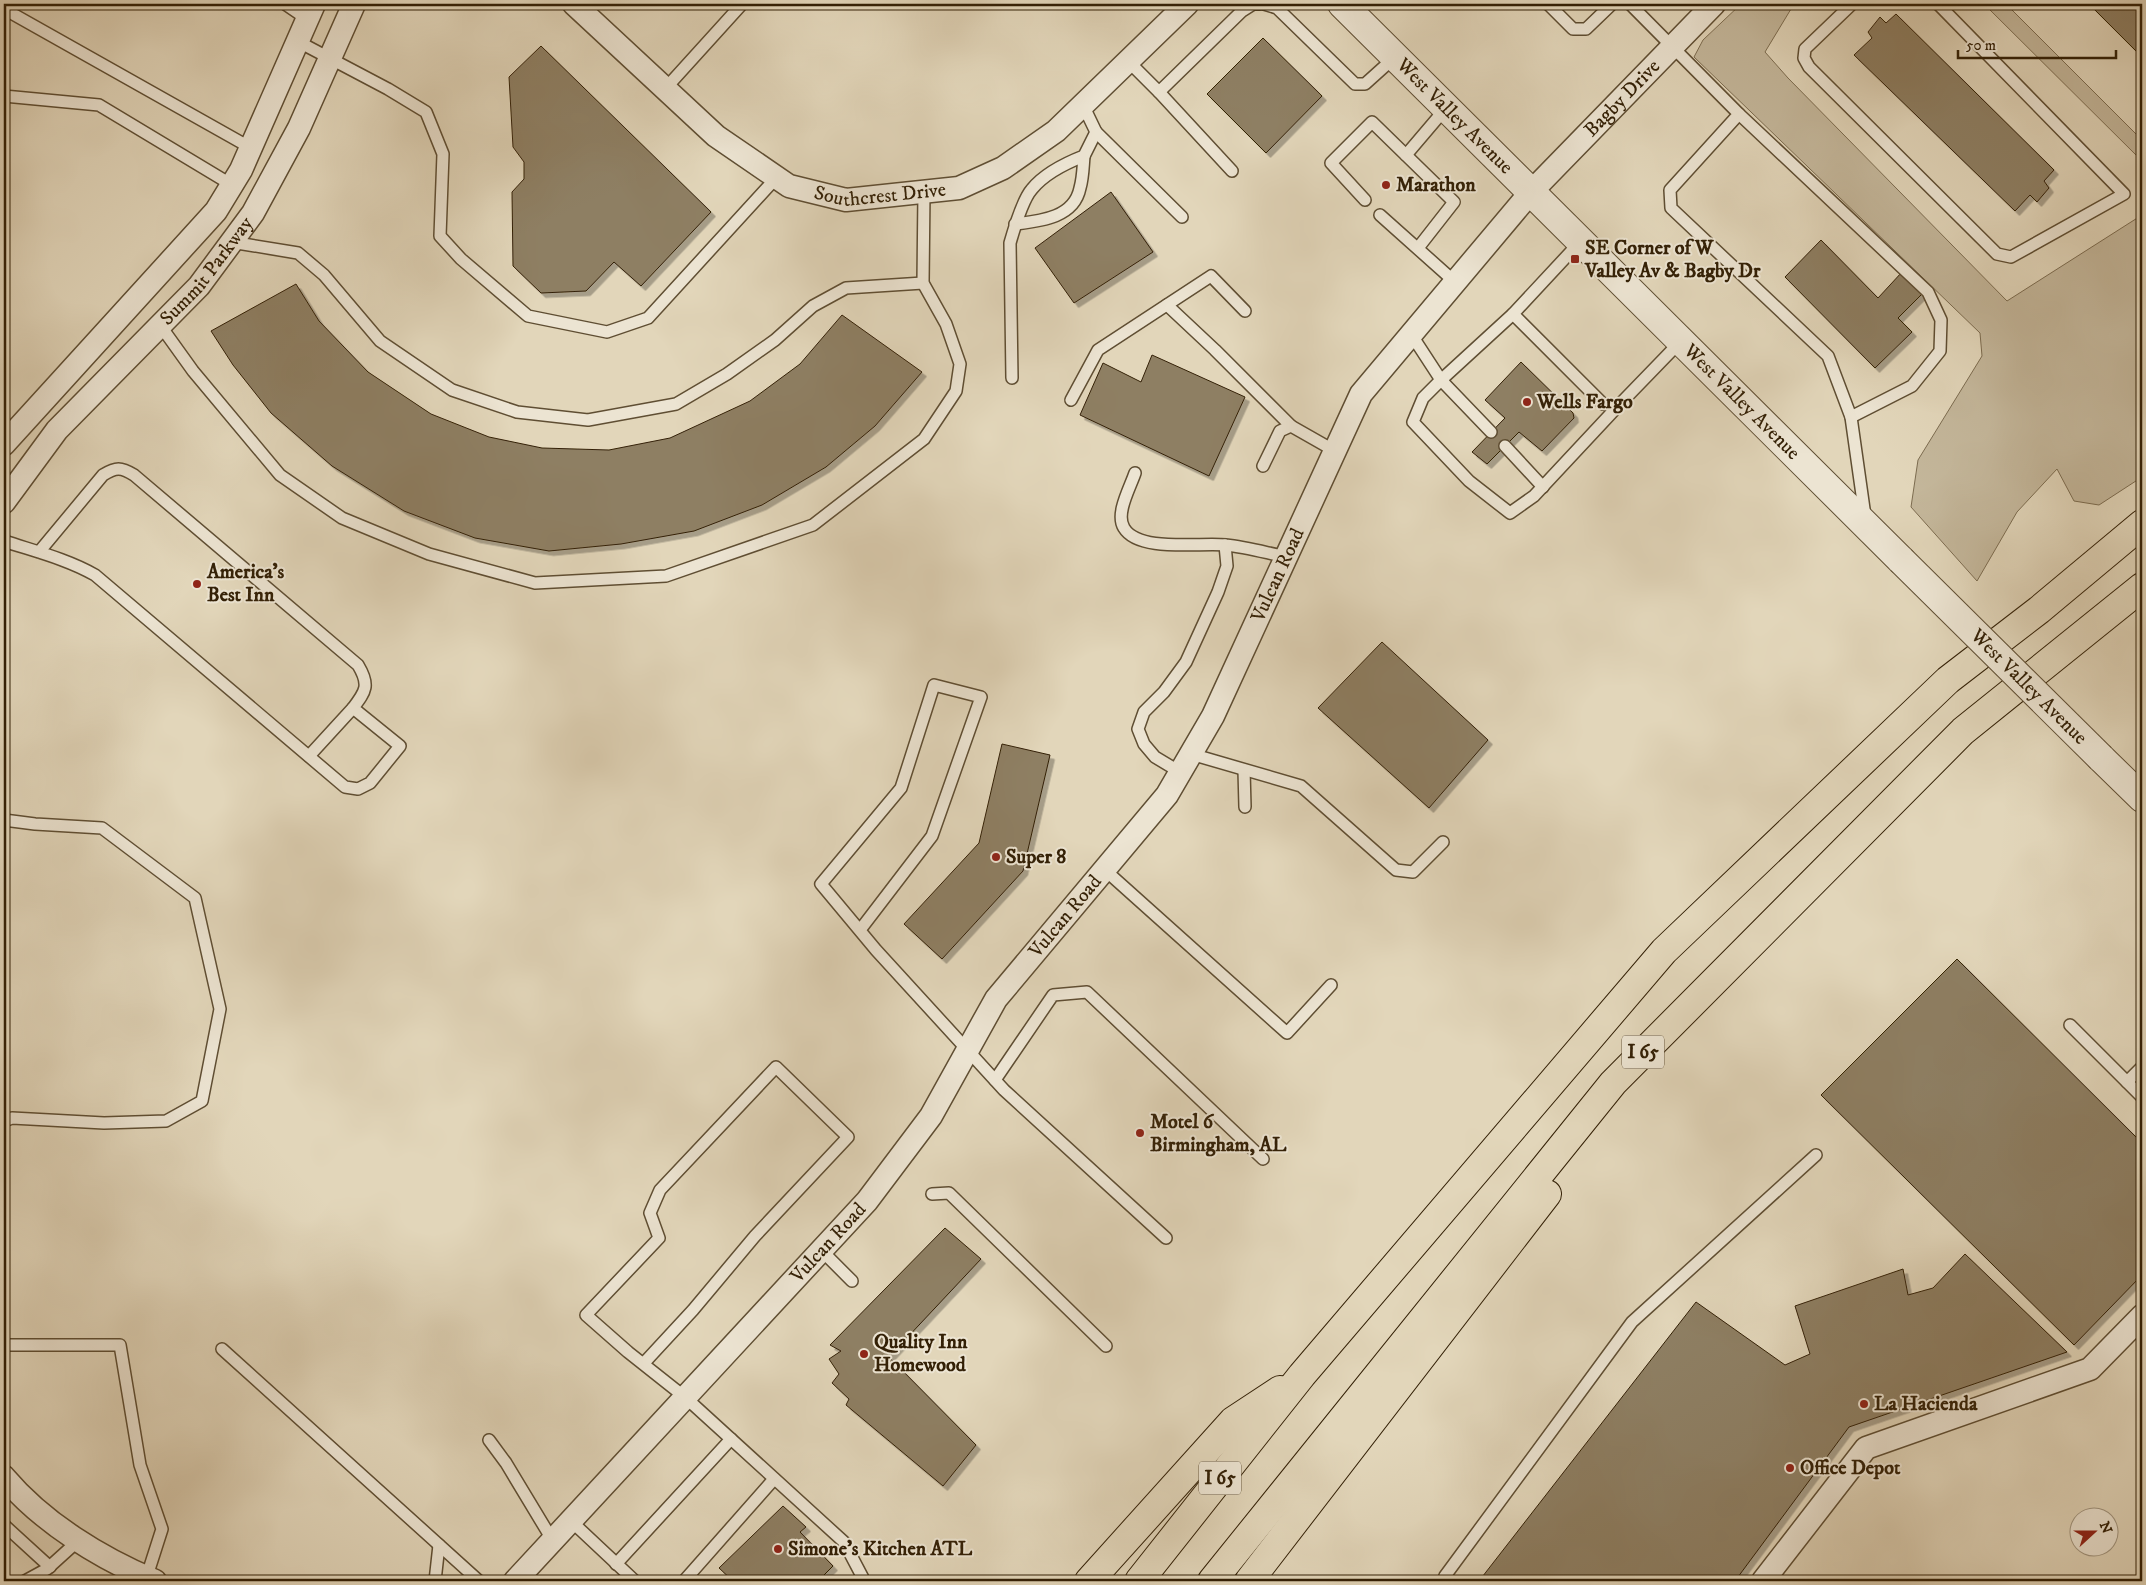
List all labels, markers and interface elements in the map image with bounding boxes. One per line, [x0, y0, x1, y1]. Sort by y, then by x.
scale bar [1958, 28, 2116, 60]
text: 50 m [1966, 36, 1996, 55]
street label: West Valley Avenue [1390, 52, 1518, 180]
street label: Bagby Drive [1579, 54, 1666, 142]
place label: Marathon [1396, 173, 1476, 198]
street label: Southcrest Drive [811, 177, 947, 213]
marker: Marathon [1380, 179, 1392, 191]
street label: Summit Parkway [155, 211, 259, 331]
place label: SE Corner of W Valley Av & Bagby Dr [1584, 236, 1761, 284]
marker: SE Corner of W Valley Av & Bagby Dr [1569, 253, 1581, 265]
street label: West Valley Avenue [1678, 338, 1806, 465]
place label: Wells Fargo [1536, 390, 1633, 415]
marker: Wells Fargo [1521, 396, 1533, 408]
street label: Vulcan Road [1245, 524, 1310, 627]
place label: America's Best Inn [206, 560, 284, 608]
marker: America's Best Inn [191, 578, 203, 590]
street label: West Valley Avenue [1964, 623, 2093, 750]
place label: Super 8 [1006, 845, 1066, 870]
marker: Super 8 [990, 851, 1002, 863]
street label: Vulcan Road [1023, 870, 1107, 964]
road number: I 65 [1622, 1036, 1664, 1068]
place label: Motel 6 Birmingham, AL [1150, 1110, 1287, 1158]
marker: Motel 6 Birmingham, AL [1134, 1127, 1146, 1139]
street label: Vulcan Road [784, 1197, 872, 1289]
place label: Quality Inn Homewood [874, 1330, 968, 1378]
marker: Quality Inn Homewood [858, 1348, 870, 1360]
place label: La Hacienda [1874, 1392, 1978, 1417]
marker: La Hacienda [1858, 1398, 1870, 1410]
place label: Office Depot [1800, 1456, 1901, 1481]
road number: I 65 [1199, 1462, 1241, 1495]
marker: Office Depot [1784, 1462, 1796, 1474]
north arrow [2068, 1508, 2118, 1558]
text: N [2095, 1519, 2116, 1537]
place label: Simone's Kitchen ATL [788, 1537, 973, 1562]
marker: Simone's Kitchen ATL [772, 1543, 784, 1555]

